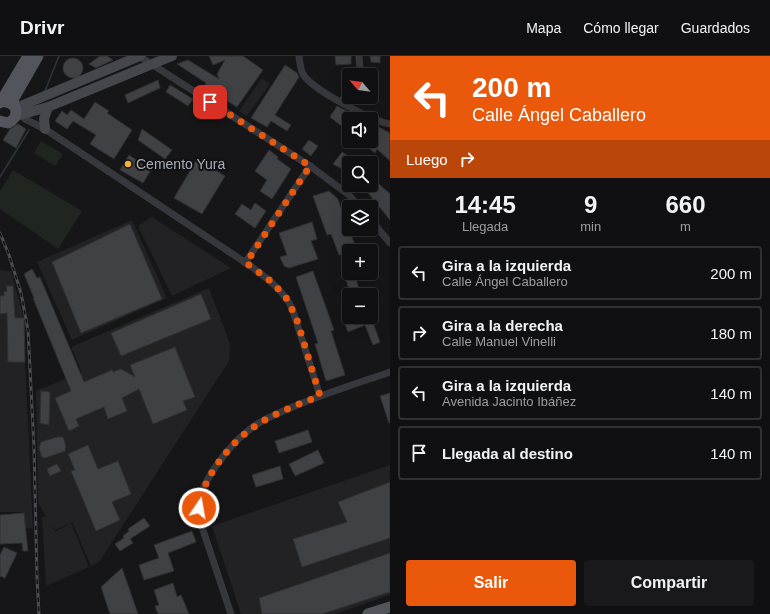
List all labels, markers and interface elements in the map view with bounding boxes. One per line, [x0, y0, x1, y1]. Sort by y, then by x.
text: Drivr [20, 17, 64, 38]
text: Mapa [526, 20, 561, 36]
text: Cómo llegar [583, 20, 659, 36]
text: Guardados [681, 20, 750, 36]
north arrow [342, 68, 378, 104]
map controls [342, 68, 378, 324]
icon: left [406, 72, 458, 124]
text: 200 m [472, 72, 551, 103]
pin [193, 85, 227, 119]
icon: arrive [199, 91, 221, 113]
text: Calle Ángel Caballero [472, 105, 646, 125]
button: sound [342, 112, 378, 148]
icon: right [456, 148, 478, 170]
text: Luego [406, 151, 448, 168]
place label: Cemento Yura [136, 156, 225, 172]
button: search [342, 156, 378, 192]
marker: Cemento Yura [123, 159, 133, 169]
text: 14:45 [454, 191, 516, 218]
text: 9 [584, 191, 597, 218]
text: 660 [666, 191, 706, 218]
button: layers [342, 200, 378, 236]
text: Llegada [462, 219, 508, 234]
text: min [580, 219, 601, 234]
text: m [680, 219, 691, 234]
button: + [342, 244, 378, 280]
text: Gira a la izquierda [442, 257, 571, 274]
icon: left [408, 262, 430, 284]
text: 200 m [710, 265, 752, 282]
text: Calle Ángel Caballero [442, 274, 568, 289]
button: − [342, 288, 378, 324]
text: Gira a la derecha [442, 317, 563, 334]
icon: right [408, 322, 430, 344]
text: 180 m [710, 325, 752, 342]
text: Calle Manuel Vinelli [442, 334, 556, 349]
text: Gira a la izquierda [442, 377, 571, 394]
icon: left [408, 382, 430, 404]
text: 140 m [710, 385, 752, 402]
text: Avenida Jacinto Ibáñez [442, 394, 576, 409]
icon: arrive [408, 442, 430, 464]
text: Llegada al destino [442, 445, 573, 462]
text: 140 m [710, 445, 752, 462]
position arrow [178, 487, 220, 529]
button: Salir [406, 560, 576, 606]
button: Compartir [584, 560, 754, 606]

